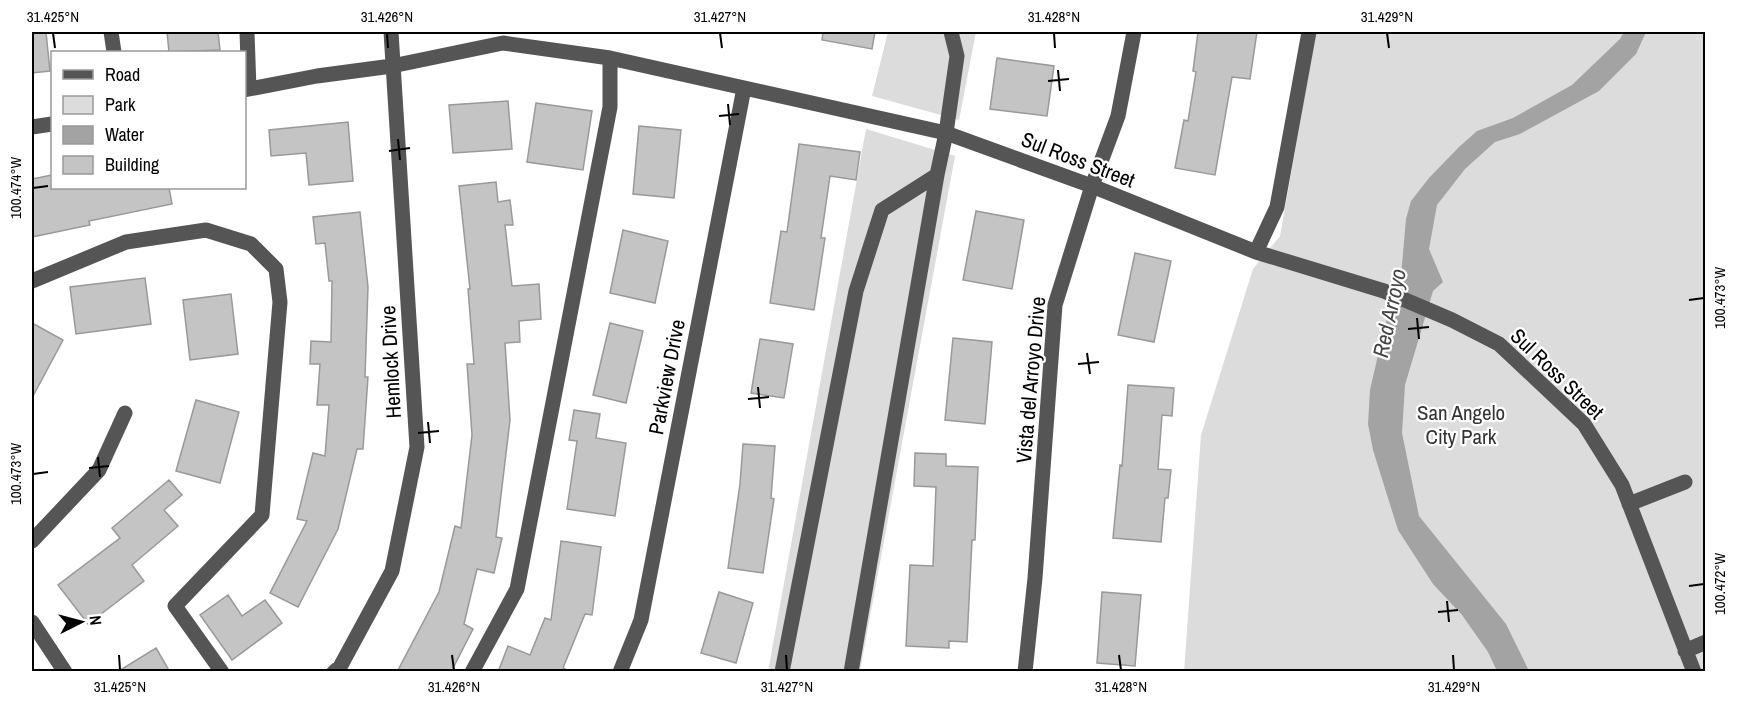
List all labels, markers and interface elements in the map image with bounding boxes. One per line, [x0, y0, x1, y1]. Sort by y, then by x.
text: 31.425°N [27, 6, 79, 27]
text: 31.426°N [361, 6, 413, 27]
text: 31.427°N [694, 6, 746, 27]
text: 31.428°N [1028, 6, 1080, 27]
text: 31.429°N [1361, 6, 1413, 27]
legend [51, 51, 246, 189]
text: Road [105, 62, 140, 87]
text: Park [105, 92, 136, 117]
text: Water [105, 122, 144, 147]
street label: Sul Ross Street [1017, 125, 1139, 195]
text: Building [105, 152, 160, 177]
text: 100.474°W [5, 157, 26, 219]
water label: Red Arroyo [1365, 266, 1413, 360]
text: 100.473°W [1709, 267, 1730, 329]
street label: Vista del Arroyo Drive [1009, 295, 1052, 465]
street label: Hemlock Drive [373, 305, 408, 419]
street label: Parkview Drive [641, 317, 692, 437]
street label: Sul Ross Street [1504, 322, 1611, 426]
park label: San Angelo City Park [1417, 398, 1505, 451]
text: 100.473°W [5, 443, 26, 505]
text: 100.472°W [1709, 553, 1730, 615]
north arrow [51, 592, 111, 652]
text: N [84, 615, 107, 626]
text: 31.425°N [94, 676, 146, 697]
text: 31.426°N [428, 676, 480, 697]
text: 31.427°N [761, 676, 813, 697]
text: 31.428°N [1095, 676, 1147, 697]
text: 31.429°N [1428, 676, 1480, 697]

